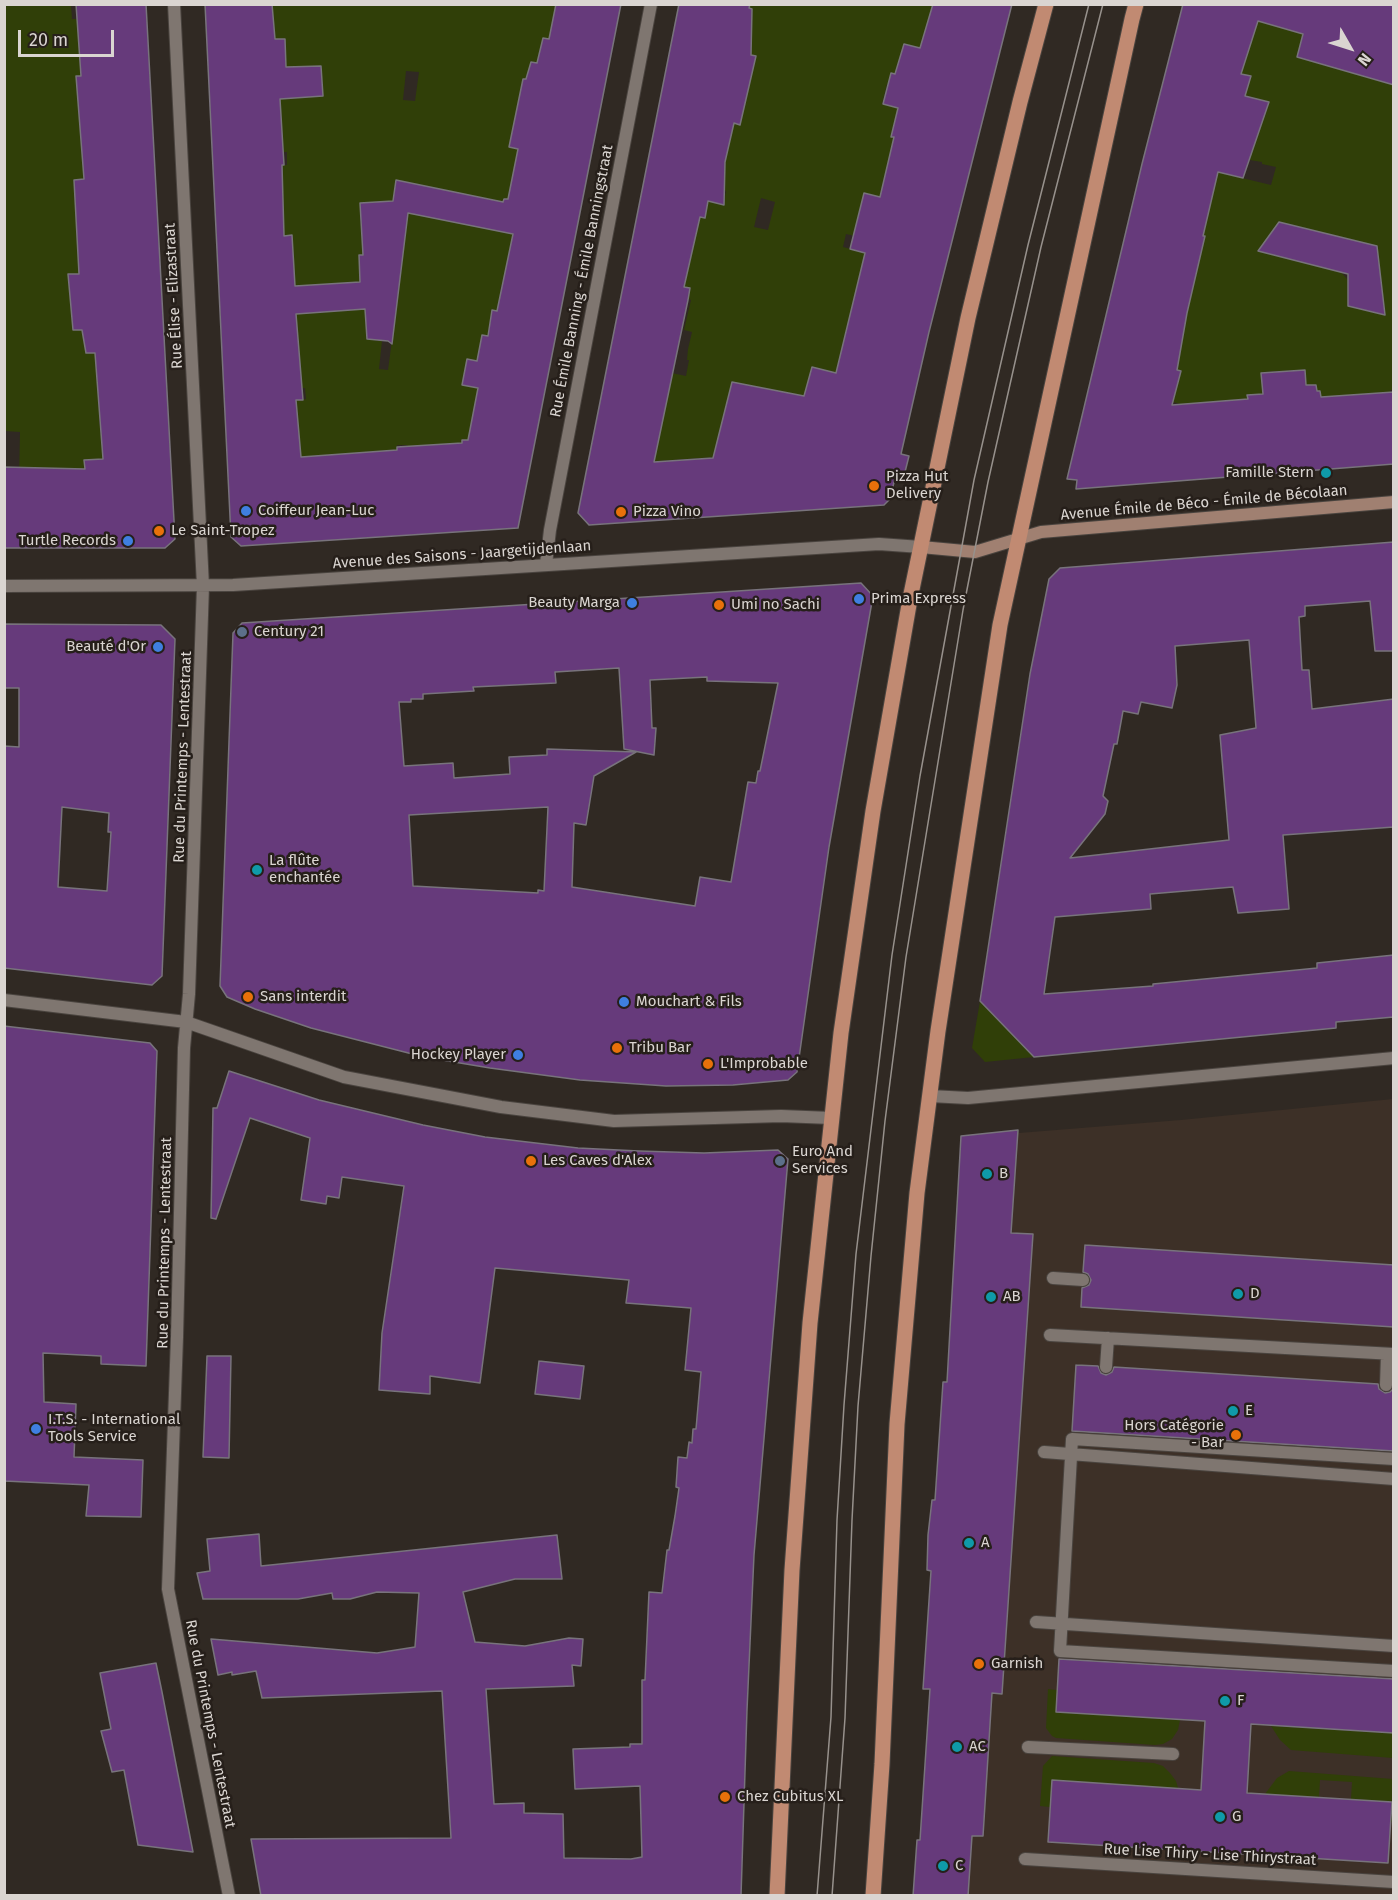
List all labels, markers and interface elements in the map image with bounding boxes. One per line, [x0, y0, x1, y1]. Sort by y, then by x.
scale bar [21, 18, 117, 56]
north arrow [1320, 18, 1380, 78]
text: 20 m [29, 29, 68, 51]
text: N [1354, 50, 1375, 70]
street label: Rue Émile Banning - Émile Banningstraat [547, 143, 617, 419]
street label: Rue Élise - Elizastraat [161, 223, 187, 369]
place label: Famille Stern [1225, 464, 1314, 482]
marker: Famille Stern [1319, 466, 1333, 480]
place label: Pizza Hut Delivery [886, 468, 948, 503]
marker: Pizza Hut Delivery [867, 479, 881, 493]
street label: Avenue Émile de Béco - Émile de Bécolaan [1060, 481, 1348, 525]
place label: Coiffeur Jean-Luc [258, 502, 374, 520]
place label: Pizza Vino [633, 503, 701, 521]
marker: Coiffeur Jean-Luc [239, 504, 253, 518]
marker: Pizza Vino [614, 505, 628, 519]
place label: Le Saint-Tropez [171, 522, 275, 540]
marker: Le Saint-Tropez [152, 524, 166, 538]
place label: Turtle Records [19, 532, 116, 550]
marker: Turtle Records [121, 534, 135, 548]
street label: Avenue des Saisons - Jaargetijdenlaan [332, 537, 592, 573]
place label: Prima Express [871, 590, 966, 608]
marker: Prima Express [852, 592, 866, 606]
place label: Beauty Marga [528, 594, 620, 612]
marker: Beauty Marga [625, 596, 639, 610]
place label: Umi no Sachi [731, 596, 820, 614]
marker: Umi no Sachi [712, 598, 726, 612]
place label: Century 21 [254, 623, 324, 641]
marker: Century 21 [235, 625, 249, 639]
place label: Beauté d'Or [66, 638, 146, 656]
marker: Beauté d'Or [151, 640, 165, 654]
street label: Rue du Printemps - Lentestraat [170, 651, 196, 863]
place label: La flûte enchantée [269, 852, 340, 887]
marker: La flûte enchantée [250, 863, 264, 877]
place label: Sans interdit [260, 988, 346, 1006]
marker: Sans interdit [241, 990, 255, 1004]
place label: Mouchart & Fils [636, 993, 742, 1011]
marker: Mouchart & Fils [617, 995, 631, 1009]
place label: Tribu Bar [629, 1039, 691, 1057]
marker: Tribu Bar [610, 1041, 624, 1055]
place label: Hockey Player [411, 1046, 506, 1064]
marker: Hockey Player [511, 1048, 525, 1062]
place label: L'Improbable [720, 1055, 808, 1073]
marker: L'Improbable [701, 1057, 715, 1071]
street label: Rue du Printemps - Lentestraat [154, 1137, 176, 1349]
place label: Euro And Services [792, 1143, 853, 1178]
place label: Les Caves d'Alex [543, 1152, 652, 1170]
marker: Les Caves d'Alex [524, 1154, 538, 1168]
marker: Euro And Services [773, 1154, 787, 1168]
place label: B [999, 1165, 1008, 1183]
marker: B [980, 1167, 994, 1181]
place label: D [1250, 1285, 1260, 1303]
marker: D [1231, 1287, 1245, 1301]
place label: AB [1003, 1288, 1021, 1306]
marker: AB [984, 1290, 998, 1304]
place label: E [1245, 1402, 1253, 1420]
marker: E [1226, 1404, 1240, 1418]
place label: I.T.S. - International Tools Service [48, 1411, 180, 1446]
place label: Hors Catégorie - Bar [1124, 1417, 1224, 1452]
marker: I.T.S. - International Tools Service [29, 1422, 43, 1436]
marker: Hors Catégorie - Bar [1229, 1428, 1243, 1442]
place label: A [981, 1534, 990, 1552]
marker: A [962, 1536, 976, 1550]
street label: Rue du Printemps - Lentestraat [181, 1618, 239, 1830]
place label: Garnish [991, 1655, 1043, 1673]
marker: Garnish [972, 1657, 986, 1671]
place label: F [1237, 1692, 1244, 1710]
marker: F [1218, 1694, 1232, 1708]
place label: AC [969, 1738, 986, 1756]
marker: AC [950, 1740, 964, 1754]
place label: Chez Cubitus XL [737, 1788, 843, 1806]
marker: Chez Cubitus XL [718, 1790, 732, 1804]
place label: G [1232, 1808, 1241, 1826]
marker: G [1213, 1810, 1227, 1824]
street label: Rue Lise Thiry - Lise Thirystraat [1103, 1840, 1317, 1870]
place label: C [955, 1857, 963, 1875]
marker: C [936, 1859, 950, 1873]

